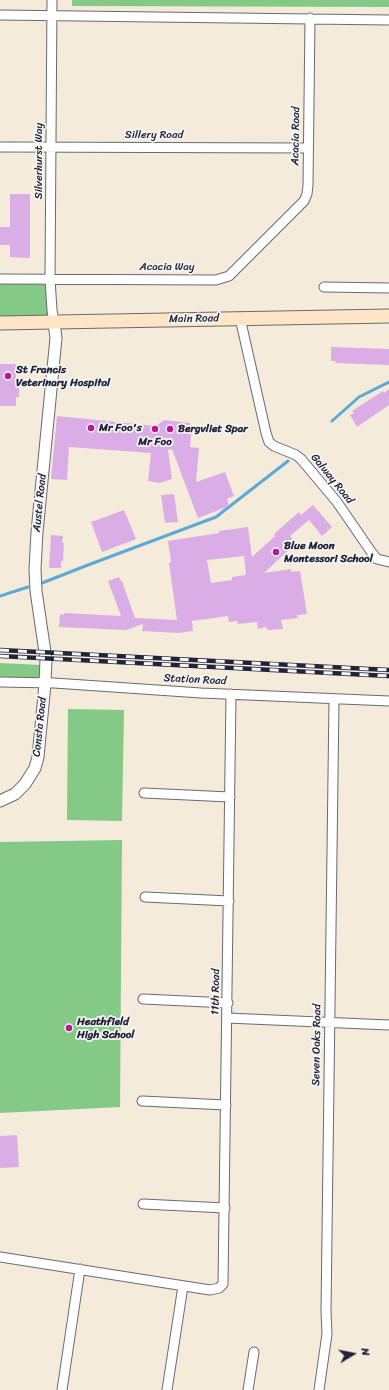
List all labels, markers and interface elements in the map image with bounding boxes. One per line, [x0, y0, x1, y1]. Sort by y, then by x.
street label: Acacia Road [289, 107, 303, 165]
street label: Silverhurst Way [32, 123, 46, 199]
street label: Sillery Road [125, 128, 183, 142]
street label: Acacia Way [140, 260, 194, 274]
street label: Main Road [169, 312, 219, 326]
place label: St Francis Veterinary Hospital [16, 363, 110, 389]
marker: St Francis Veterinary Hospital [3, 371, 13, 381]
place label: Mr Foo's [99, 421, 142, 435]
place label: Bergvliet Spar [178, 422, 248, 436]
marker: Mr Foo's [86, 423, 96, 433]
marker: Mr Foo [150, 424, 160, 434]
marker: Bergvliet Spar [165, 424, 175, 434]
place label: Mr Foo [138, 435, 172, 449]
street label: Galway Road [308, 451, 356, 507]
street label: Austel Road [30, 473, 50, 533]
place label: Blue Moon Montessori School [284, 539, 373, 565]
marker: Blue Moon Montessori School [271, 547, 281, 557]
street label: Station Road [163, 672, 227, 688]
street label: Consta Road [30, 697, 50, 757]
street label: 11th Road [209, 969, 223, 1015]
street label: Seven Oaks Road [310, 1004, 324, 1086]
place label: Heathfield High School [77, 1015, 134, 1041]
marker: Heathfield High School [64, 1023, 74, 1033]
north arrow [333, 1334, 373, 1374]
text: N [355, 1346, 375, 1357]

